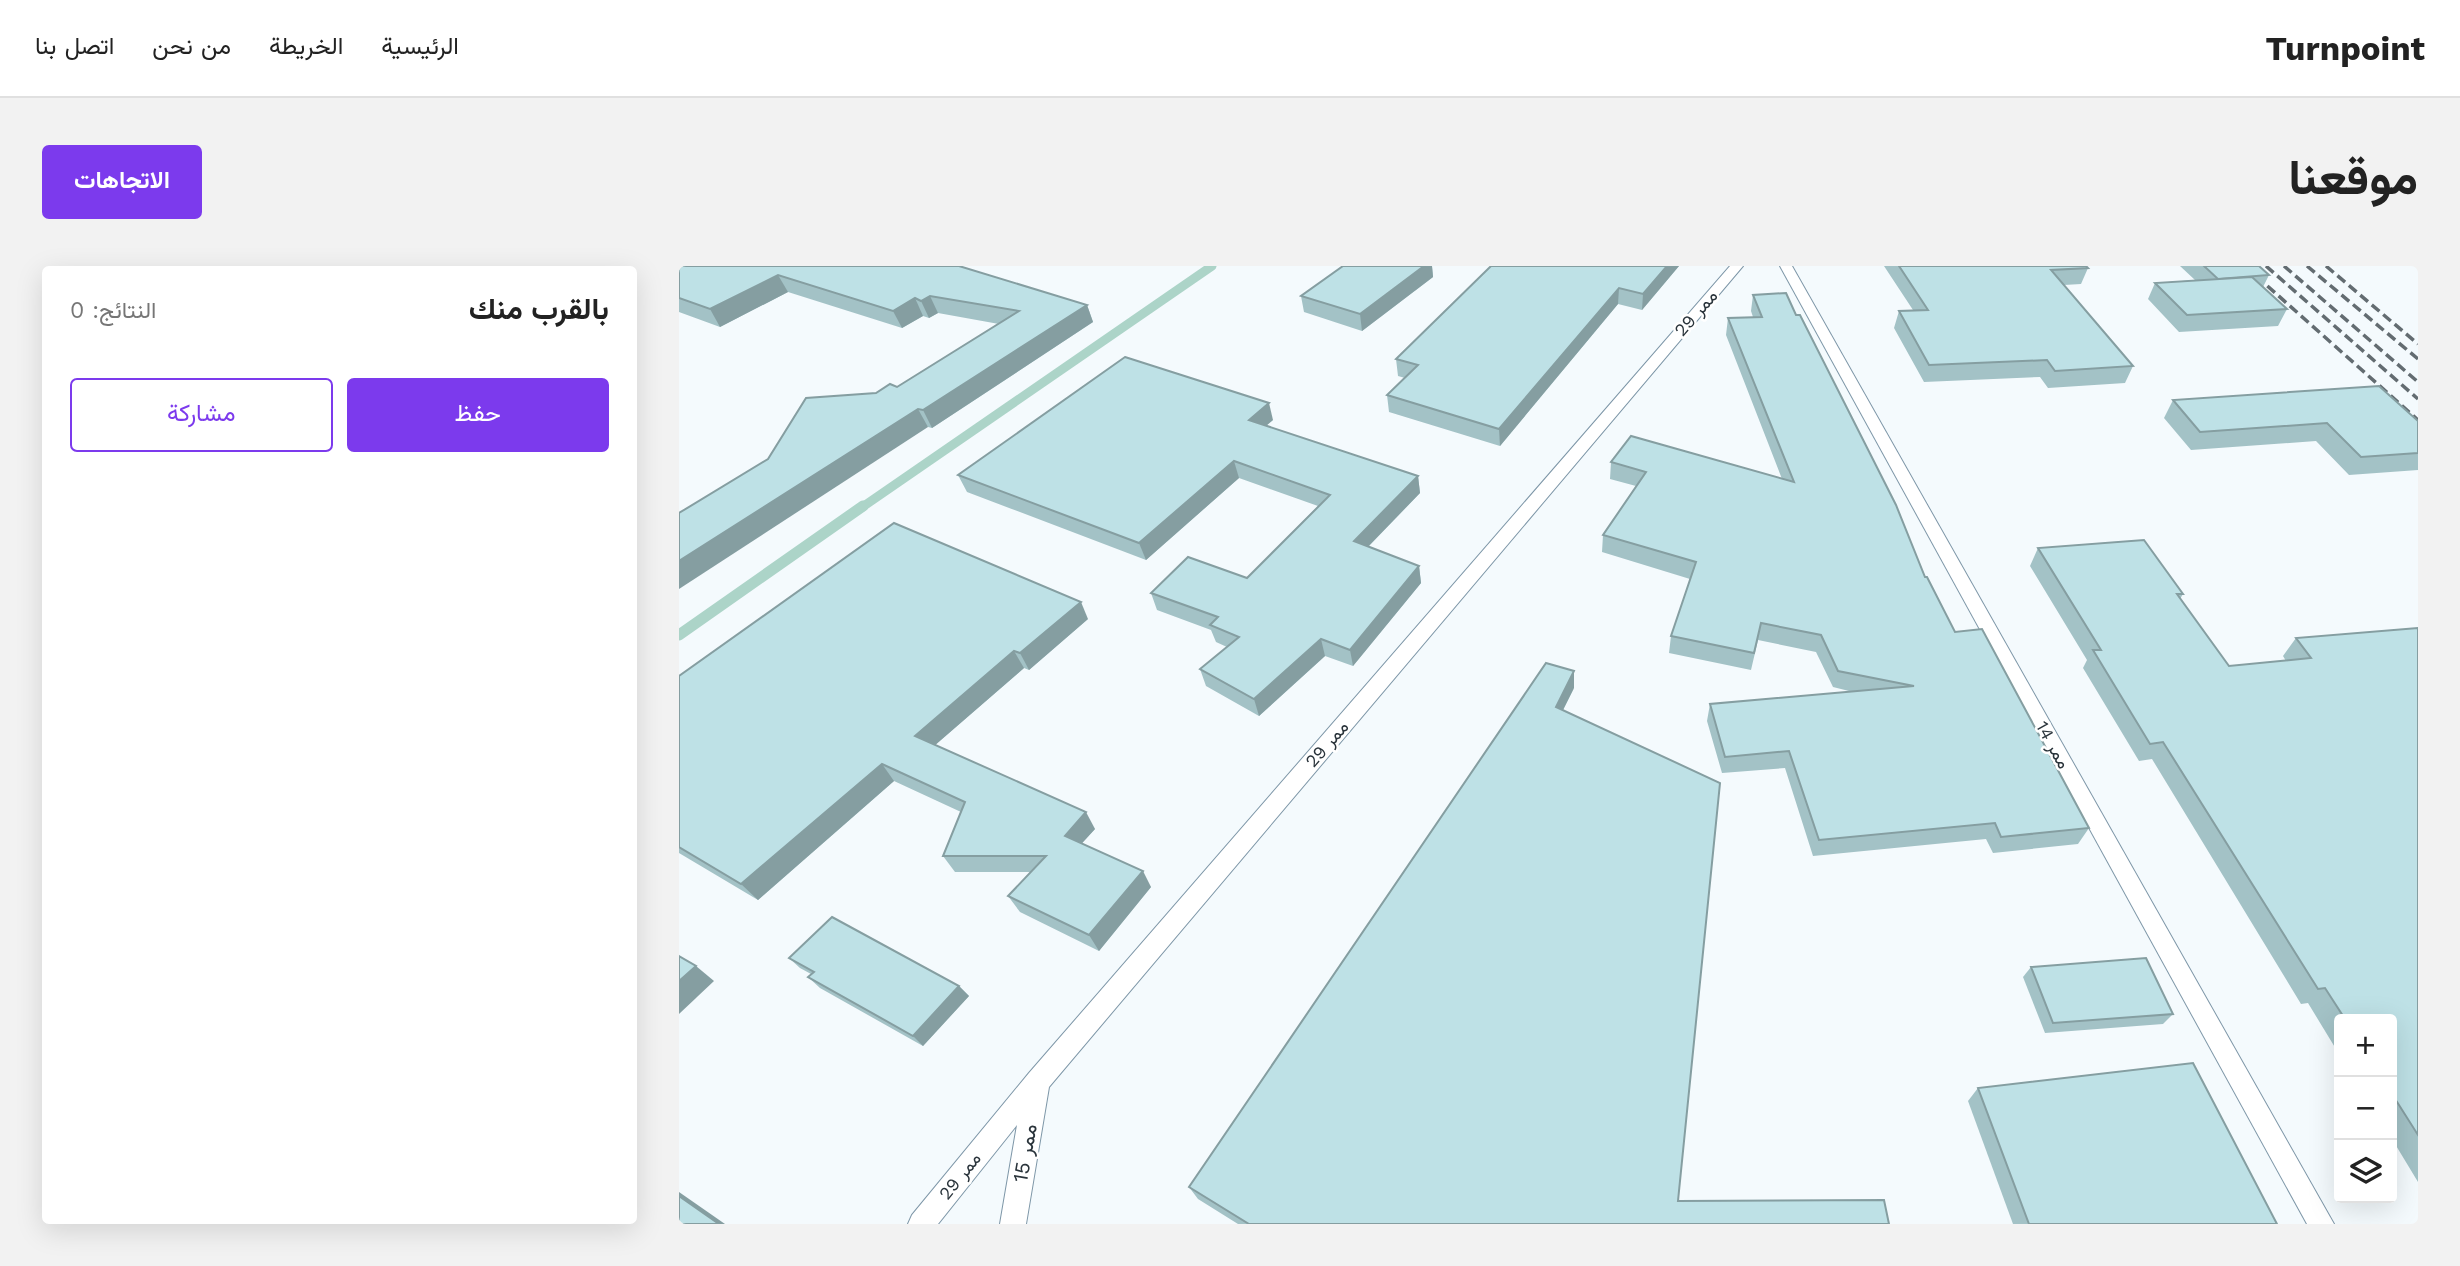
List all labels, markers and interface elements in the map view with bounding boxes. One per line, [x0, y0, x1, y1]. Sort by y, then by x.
text: Turnpoint [2266, 29, 2425, 68]
text: اتصل بنا [35, 32, 114, 60]
text: من نحن [152, 32, 231, 60]
text: الخريطة [269, 32, 343, 60]
text: الرئيسية [381, 32, 459, 60]
button: الاتجاهات [42, 145, 202, 219]
text: موقعنا [2288, 148, 2418, 206]
street label: ممر 29 [1670, 285, 1722, 341]
text: بالقرب منك [469, 291, 609, 326]
text: النتائج: 0 [70, 297, 156, 324]
button: مشاركة [70, 378, 333, 452]
button: حفظ [347, 378, 609, 452]
street label: ممر 29 [1301, 716, 1353, 772]
street label: ممر 14 [2031, 717, 2075, 773]
map controls [2334, 1014, 2397, 1203]
button: + [2334, 1014, 2397, 1077]
button: − [2334, 1077, 2397, 1140]
street label: ممر 15 [1007, 1122, 1043, 1184]
button: layers [2334, 1140, 2397, 1203]
street label: ممر 29 [934, 1148, 986, 1204]

